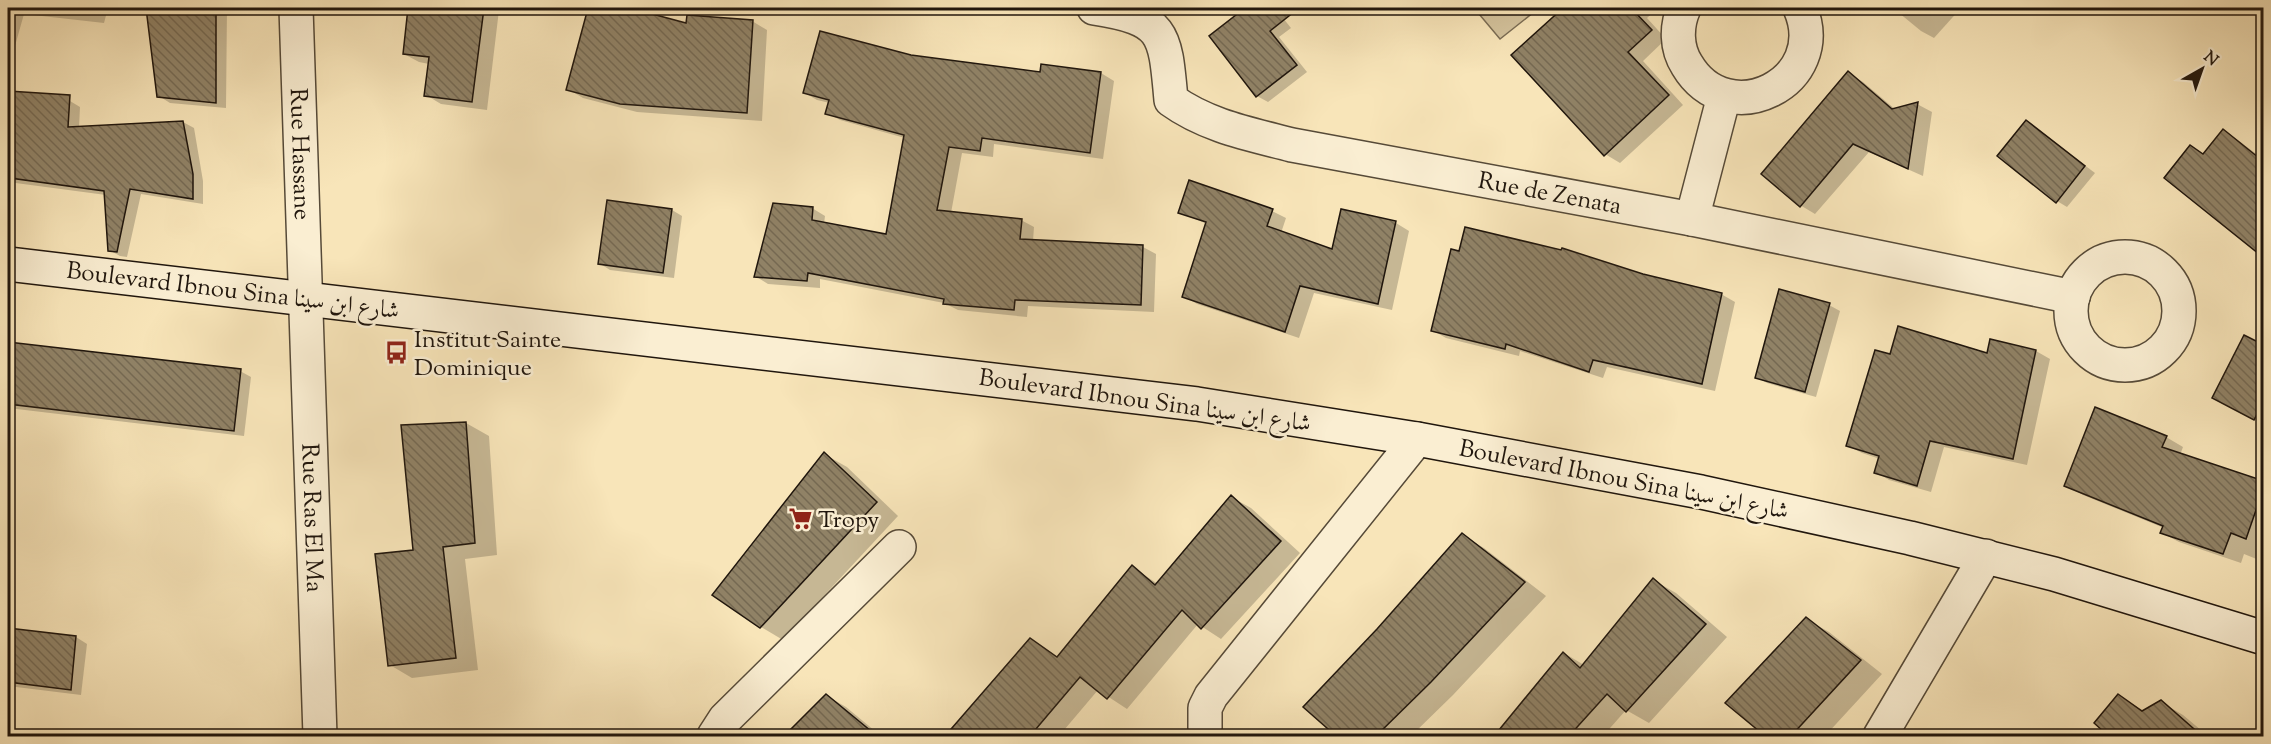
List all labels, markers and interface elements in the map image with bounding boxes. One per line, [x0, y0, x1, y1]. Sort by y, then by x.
north arrow [2172, 39, 2232, 99]
text: N [2198, 47, 2222, 72]
street label: Rue Hassane [280, 88, 318, 220]
street label: Rue de Zenata [1475, 165, 1624, 225]
street label: Boulevard Ibnou Sina شارع ابن سينا [64, 255, 401, 330]
place label: Institut Sainte Dominique [414, 324, 561, 386]
bus stop icon: Institut Sainte Dominique [383, 340, 409, 366]
street label: Boulevard Ibnou Sina شارع ابن سينا [976, 362, 1313, 443]
street label: Boulevard Ibnou Sina شارع ابن سينا [1456, 432, 1791, 531]
street label: Rue Ras El Ma [291, 443, 330, 593]
place label: Tropy [818, 504, 879, 538]
supermarket icon: Tropy [787, 506, 813, 532]

